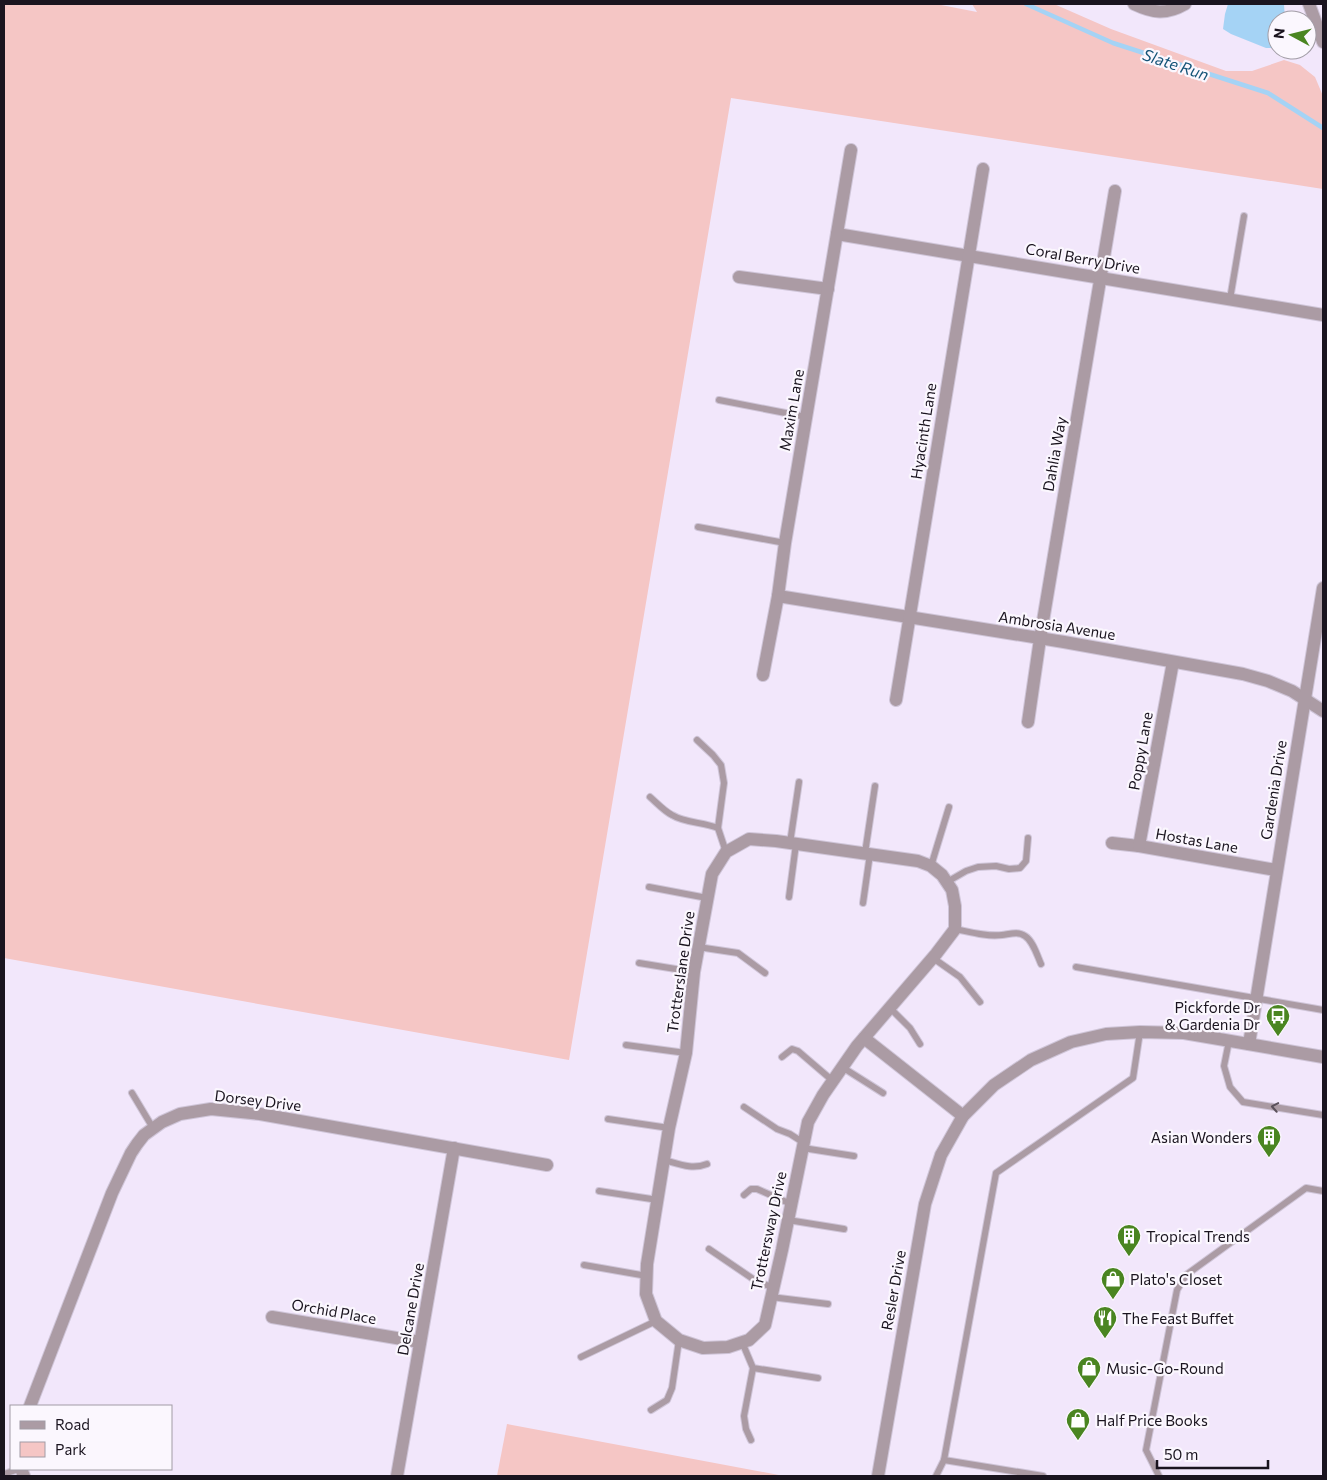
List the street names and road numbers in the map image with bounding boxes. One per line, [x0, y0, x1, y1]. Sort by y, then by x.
street label: Coral Berry Drive [1024, 239, 1142, 277]
street label: Maxim Lane [775, 368, 807, 452]
street label: Hyacinth Lane [907, 382, 939, 480]
street label: Dahlia Way [1039, 415, 1069, 493]
street label: Ambrosia Avenue [997, 607, 1117, 643]
street label: Poppy Lane [1124, 710, 1156, 792]
street label: Gardenia Drive [1256, 739, 1290, 841]
street label: Hostas Lane [1154, 824, 1240, 856]
street label: Trotterslane Drive [663, 910, 697, 1034]
street label: Dorsey Drive [214, 1086, 302, 1114]
street label: Trottersway Drive [747, 1169, 789, 1292]
street label: Resler Drive [877, 1248, 909, 1332]
street label: Delcane Drive [393, 1261, 427, 1357]
street label: Orchid Place [290, 1295, 378, 1327]

